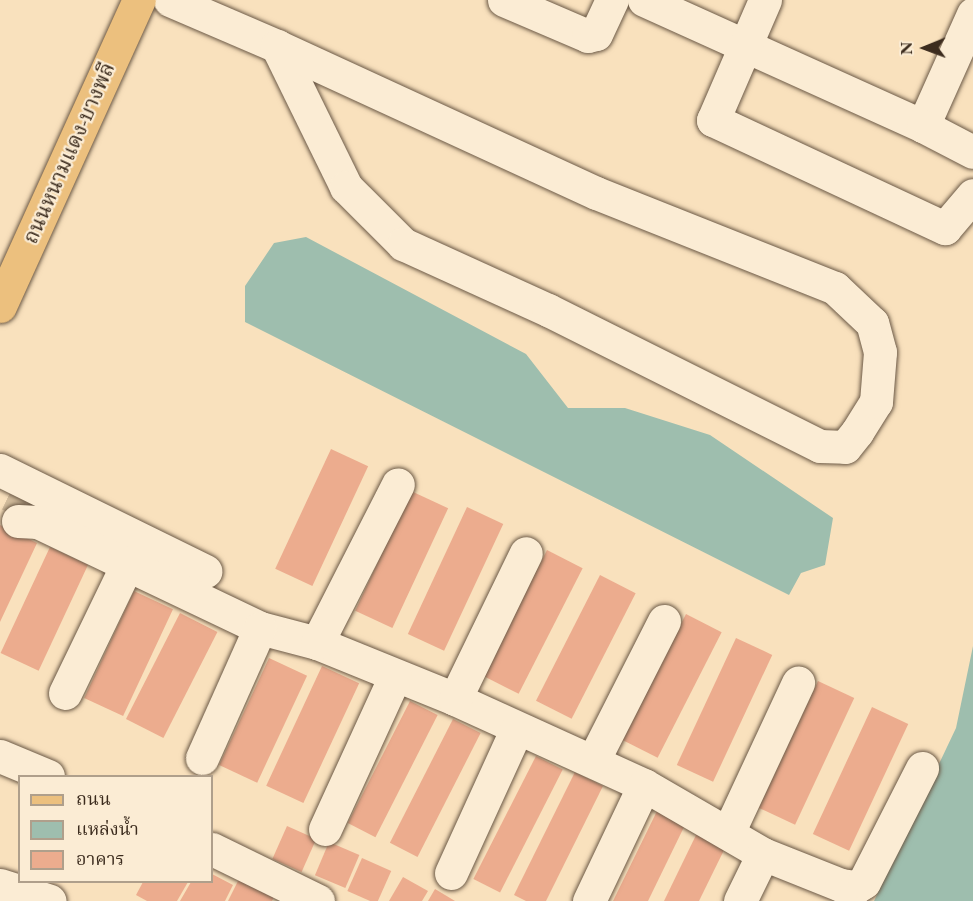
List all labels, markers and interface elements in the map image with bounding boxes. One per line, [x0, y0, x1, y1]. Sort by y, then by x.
north arrow [895, 18, 955, 78]
text: N [896, 42, 917, 55]
street label: ถนนหนามแดง-บางพลี [18, 58, 120, 248]
legend [18, 775, 213, 883]
text: ถนน [76, 787, 111, 810]
text: แหล่งน้ำ [76, 817, 139, 840]
text: อาคาร [76, 847, 125, 870]

